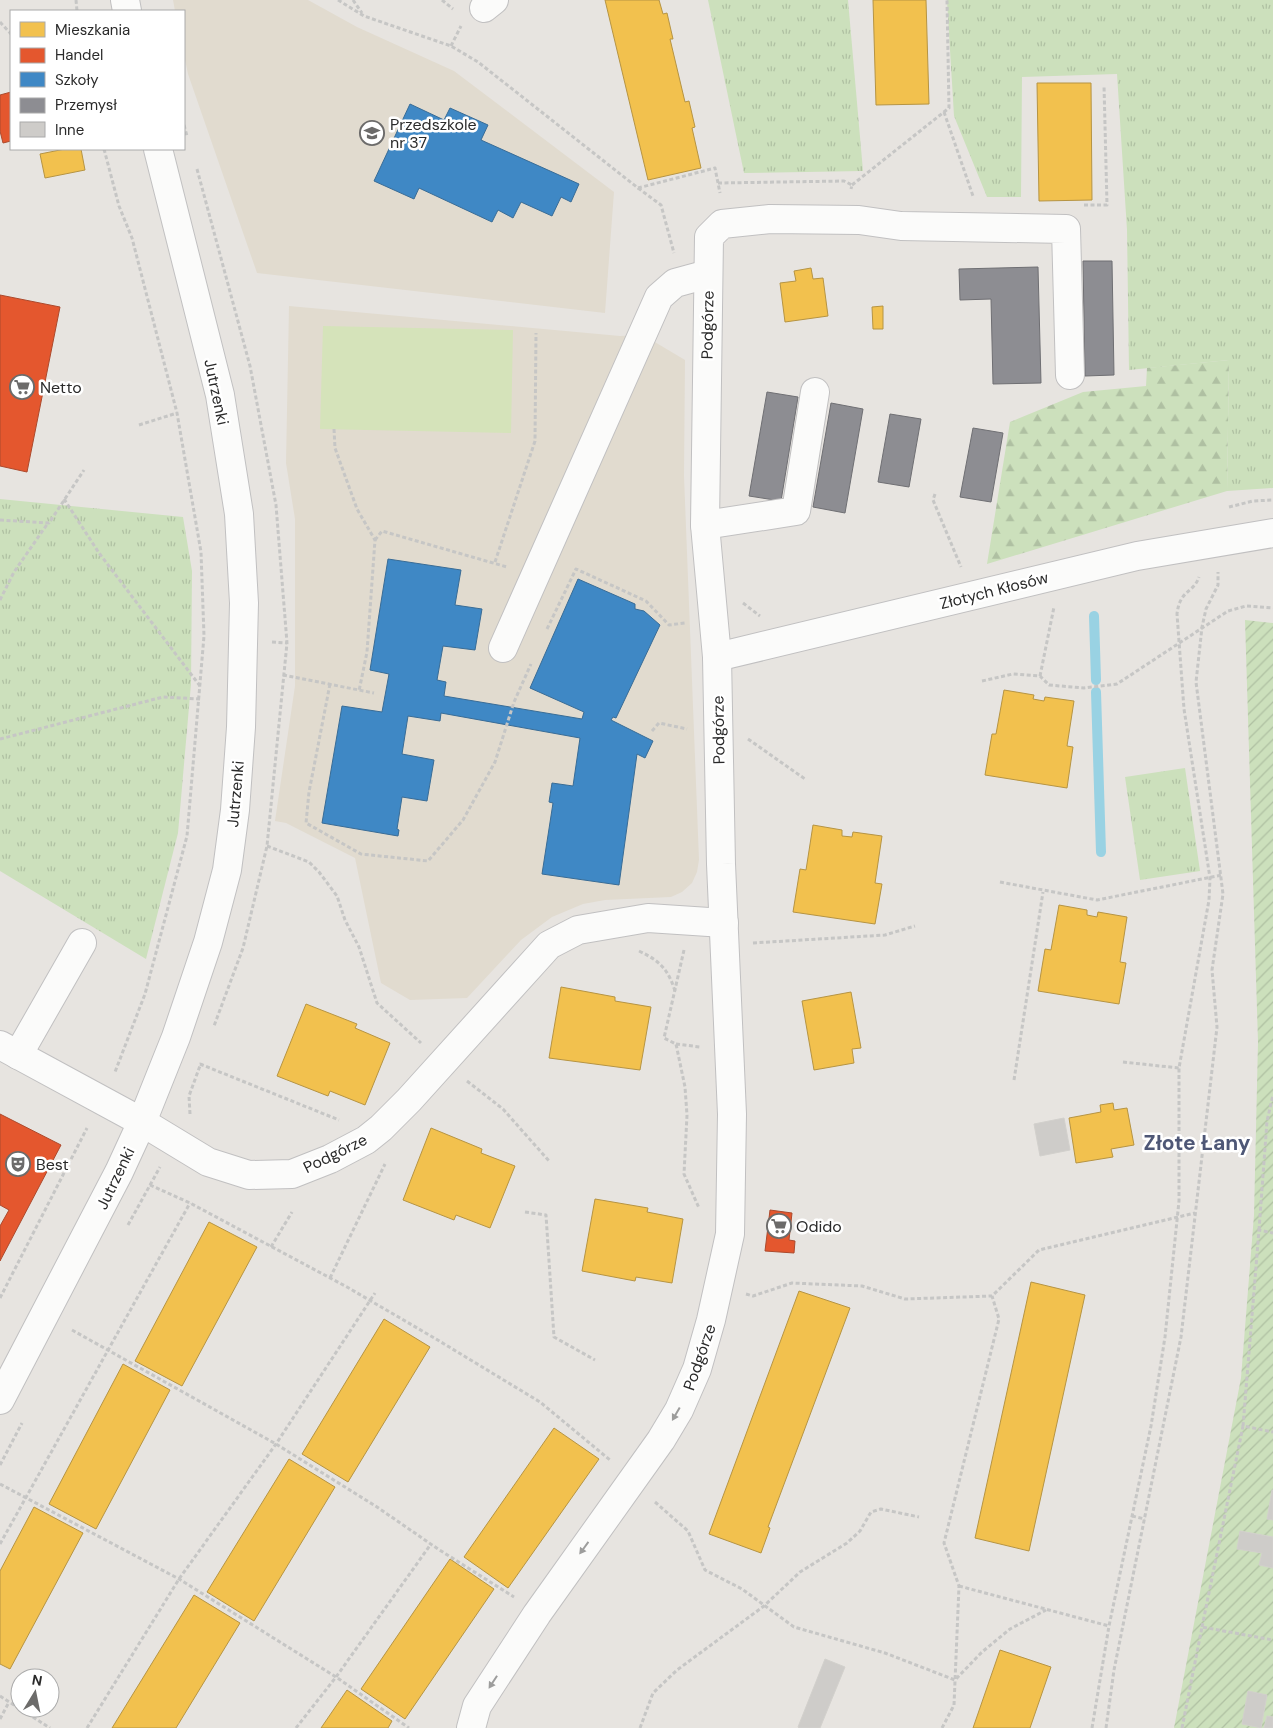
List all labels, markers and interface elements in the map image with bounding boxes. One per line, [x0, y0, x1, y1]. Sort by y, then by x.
legend [10, 10, 185, 150]
text: Mieszkania [55, 20, 130, 40]
text: Handel [55, 45, 103, 65]
text: Szkoły [55, 70, 99, 90]
text: Przemysł [55, 95, 117, 115]
place label: Przedszkole nr 37 [390, 114, 477, 153]
text: Inne [55, 120, 84, 140]
school or university icon: Przedszkole nr 37 [359, 120, 385, 146]
street label: Podgórze [696, 290, 719, 360]
street label: Jutrzenki [199, 357, 234, 427]
supermarket icon: Netto [9, 374, 35, 400]
place label: Netto [40, 377, 82, 398]
street label: Złotych Kłosów [938, 567, 1051, 614]
street label: Podgórze [707, 695, 730, 765]
street label: Jutrzenki [222, 760, 249, 828]
street label: Podgórze [300, 1129, 371, 1178]
district label: Złote Łany [1144, 1129, 1251, 1157]
street label: Jutrzenki [91, 1144, 140, 1213]
theatre icon: Best [5, 1151, 31, 1177]
place label: Best [36, 1154, 69, 1175]
supermarket icon: Odido [766, 1213, 792, 1239]
place label: Odido [796, 1216, 842, 1237]
street label: Podgórze [678, 1321, 721, 1393]
one-way arrow [672, 1408, 681, 1421]
one-way arrow [579, 1541, 589, 1555]
north arrow [10, 1668, 60, 1718]
text: N [31, 1670, 44, 1690]
one-way arrow [488, 1676, 497, 1689]

